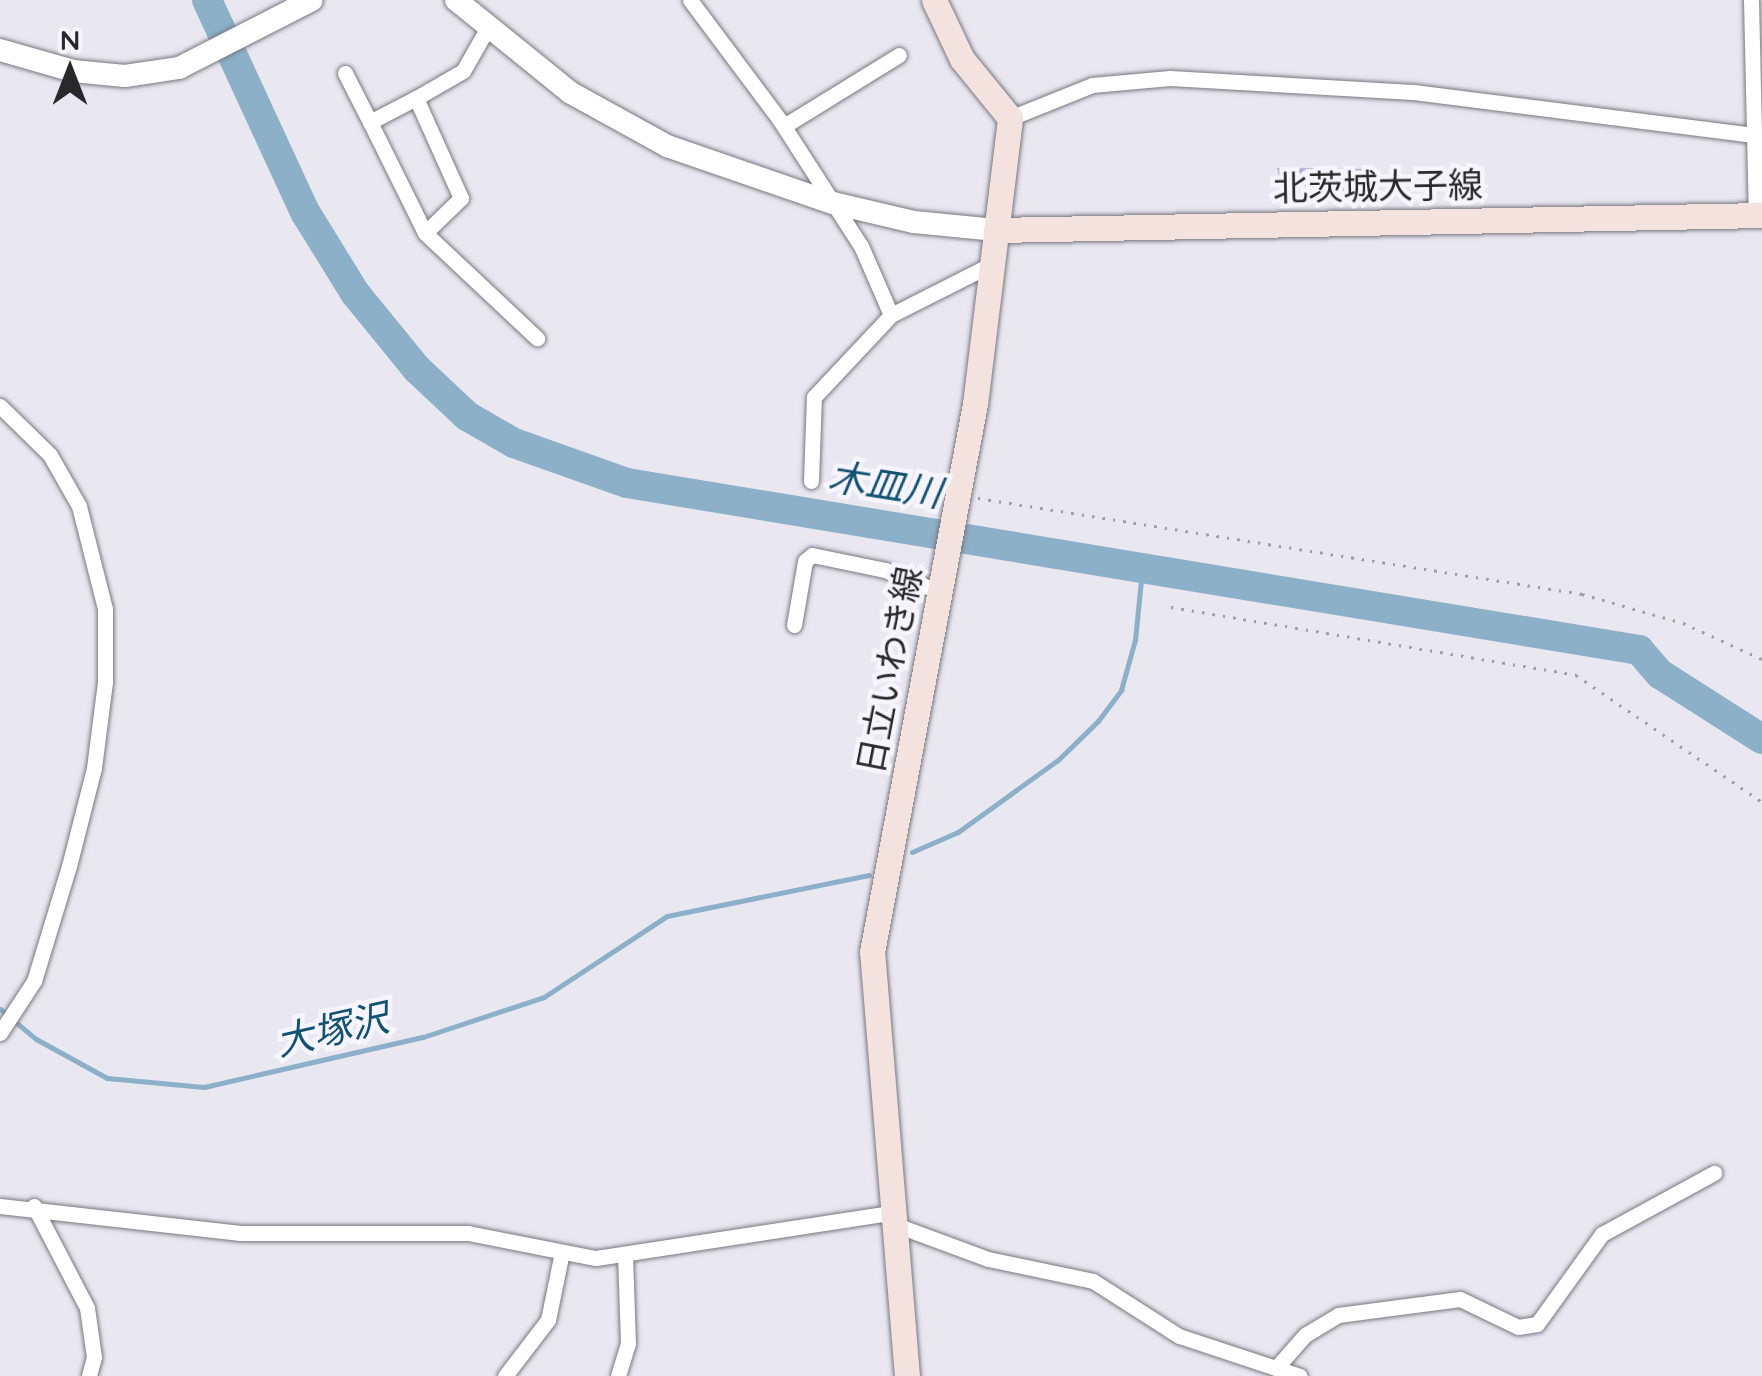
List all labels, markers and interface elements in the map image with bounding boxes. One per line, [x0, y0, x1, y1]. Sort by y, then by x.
north arrow [20, 20, 120, 120]
text: N [60, 22, 80, 57]
street label: 北茨城大子線 [1273, 163, 1483, 209]
water label: 木皿川 [825, 454, 945, 516]
street label: 日立いわき線 [848, 563, 930, 777]
water label: 大塚沢 [271, 995, 393, 1065]

